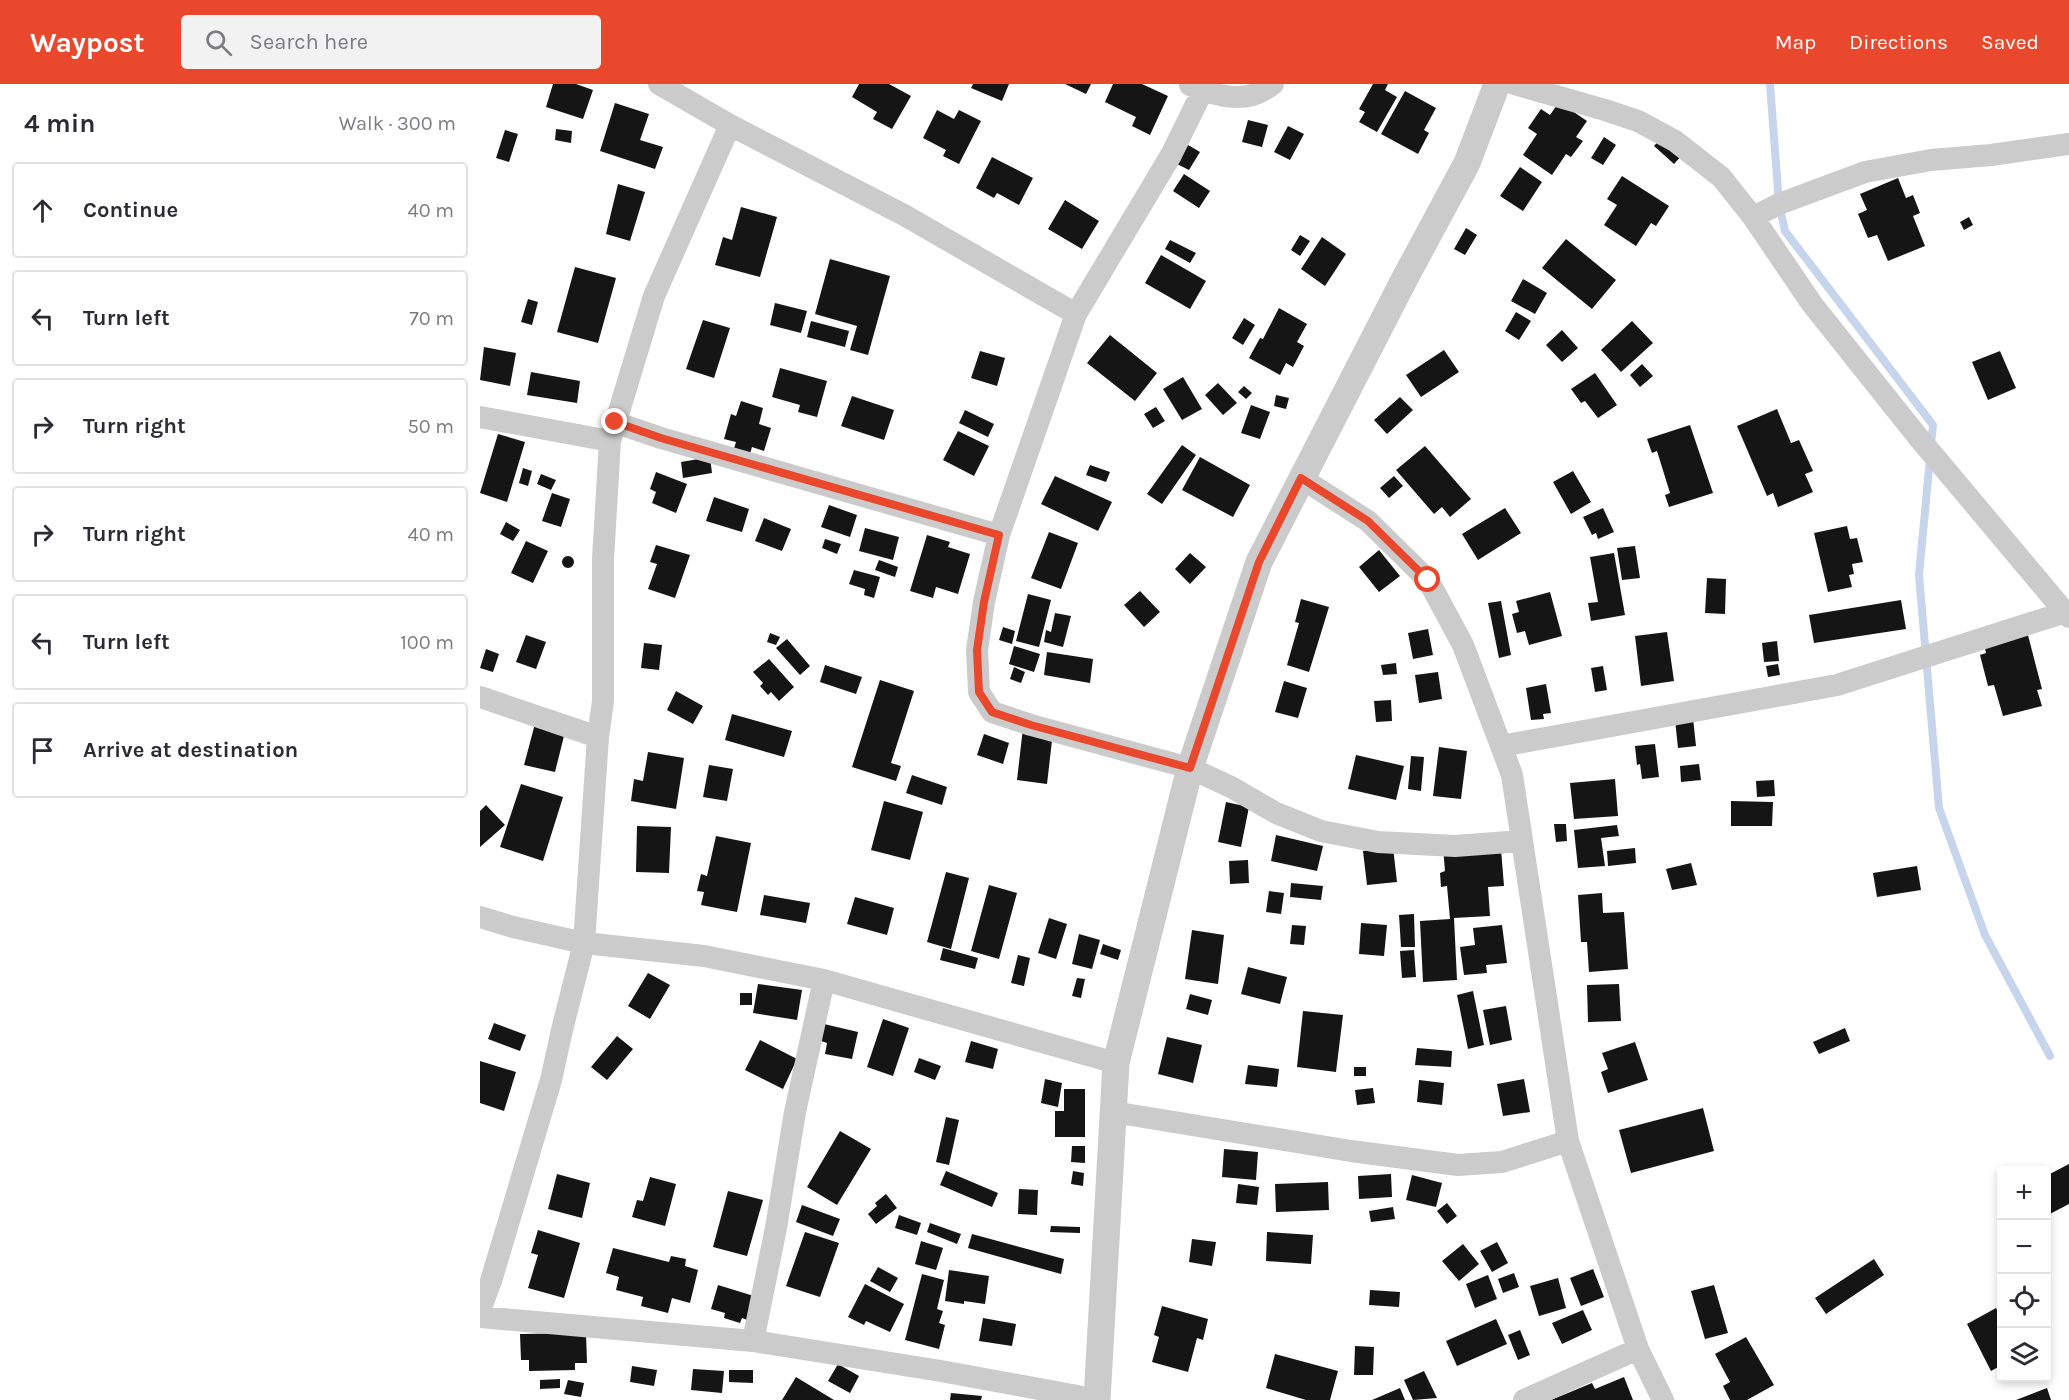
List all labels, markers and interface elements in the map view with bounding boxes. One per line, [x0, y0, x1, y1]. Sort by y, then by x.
search box [181, 15, 601, 69]
text: Waypost [30, 26, 145, 59]
icon: search [202, 26, 235, 59]
text: Search here [250, 29, 368, 55]
text: Map [1775, 30, 1816, 54]
text: Directions [1849, 30, 1948, 54]
text: Saved [1981, 30, 2039, 54]
text: 4 min [24, 108, 95, 139]
text: Walk · 300 m [339, 112, 456, 135]
icon: ahead [26, 194, 59, 227]
text: Continue [83, 197, 178, 223]
text: 40 m [408, 199, 454, 222]
icon: left [26, 302, 59, 335]
text: Turn left [83, 305, 170, 331]
text: 70 m [409, 307, 454, 330]
route end [601, 408, 627, 434]
icon: right [26, 410, 59, 443]
text: Turn right [83, 413, 186, 439]
text: 50 m [407, 415, 454, 438]
icon: right [26, 518, 59, 551]
text: Turn right [83, 521, 186, 547]
text: 40 m [408, 523, 454, 546]
route start [1414, 566, 1440, 592]
icon: left [26, 626, 59, 659]
text: Turn left [83, 629, 170, 655]
text: 100 m [400, 631, 454, 654]
icon: arrive [26, 734, 59, 767]
text: Arrive at destination [83, 737, 298, 763]
map controls [1997, 1166, 2051, 1382]
button: + [1997, 1166, 2051, 1220]
button: − [1997, 1220, 2051, 1274]
button: locate [1997, 1274, 2051, 1328]
button: layers [1997, 1328, 2051, 1382]

